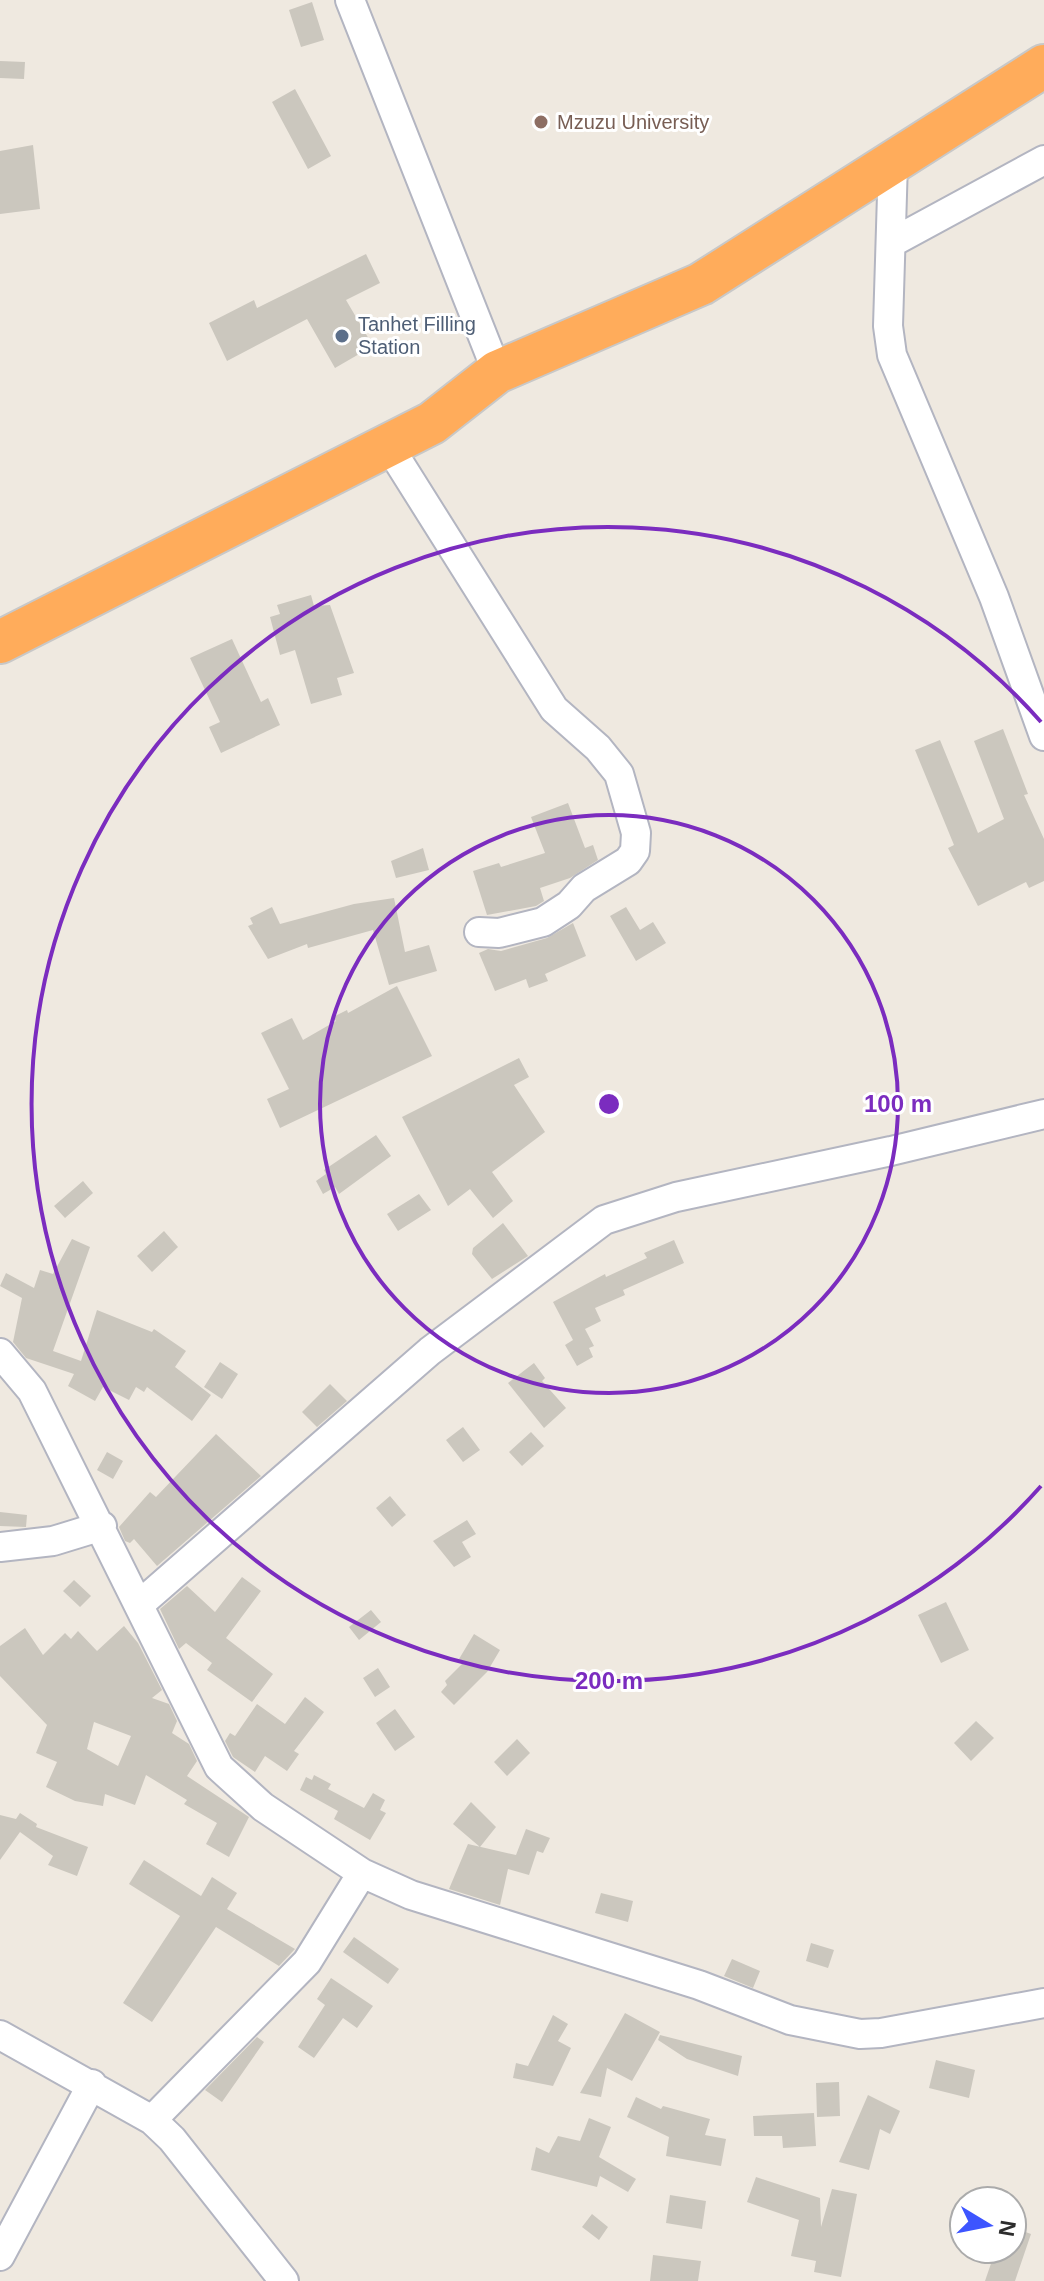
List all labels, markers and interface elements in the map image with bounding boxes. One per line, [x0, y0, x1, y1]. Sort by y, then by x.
place label: Mzuzu University [557, 111, 709, 133]
marker: Mzuzu University [532, 113, 550, 131]
place label: Tanhet Filling Station [358, 313, 476, 358]
marker: Tanhet Filling Station [333, 327, 351, 345]
centre of rings [595, 1090, 623, 1118]
text: 100 m [864, 1090, 932, 1117]
text: 200 m [575, 1667, 643, 1694]
north arrow [948, 2185, 1028, 2265]
text: N [994, 2218, 1021, 2238]

